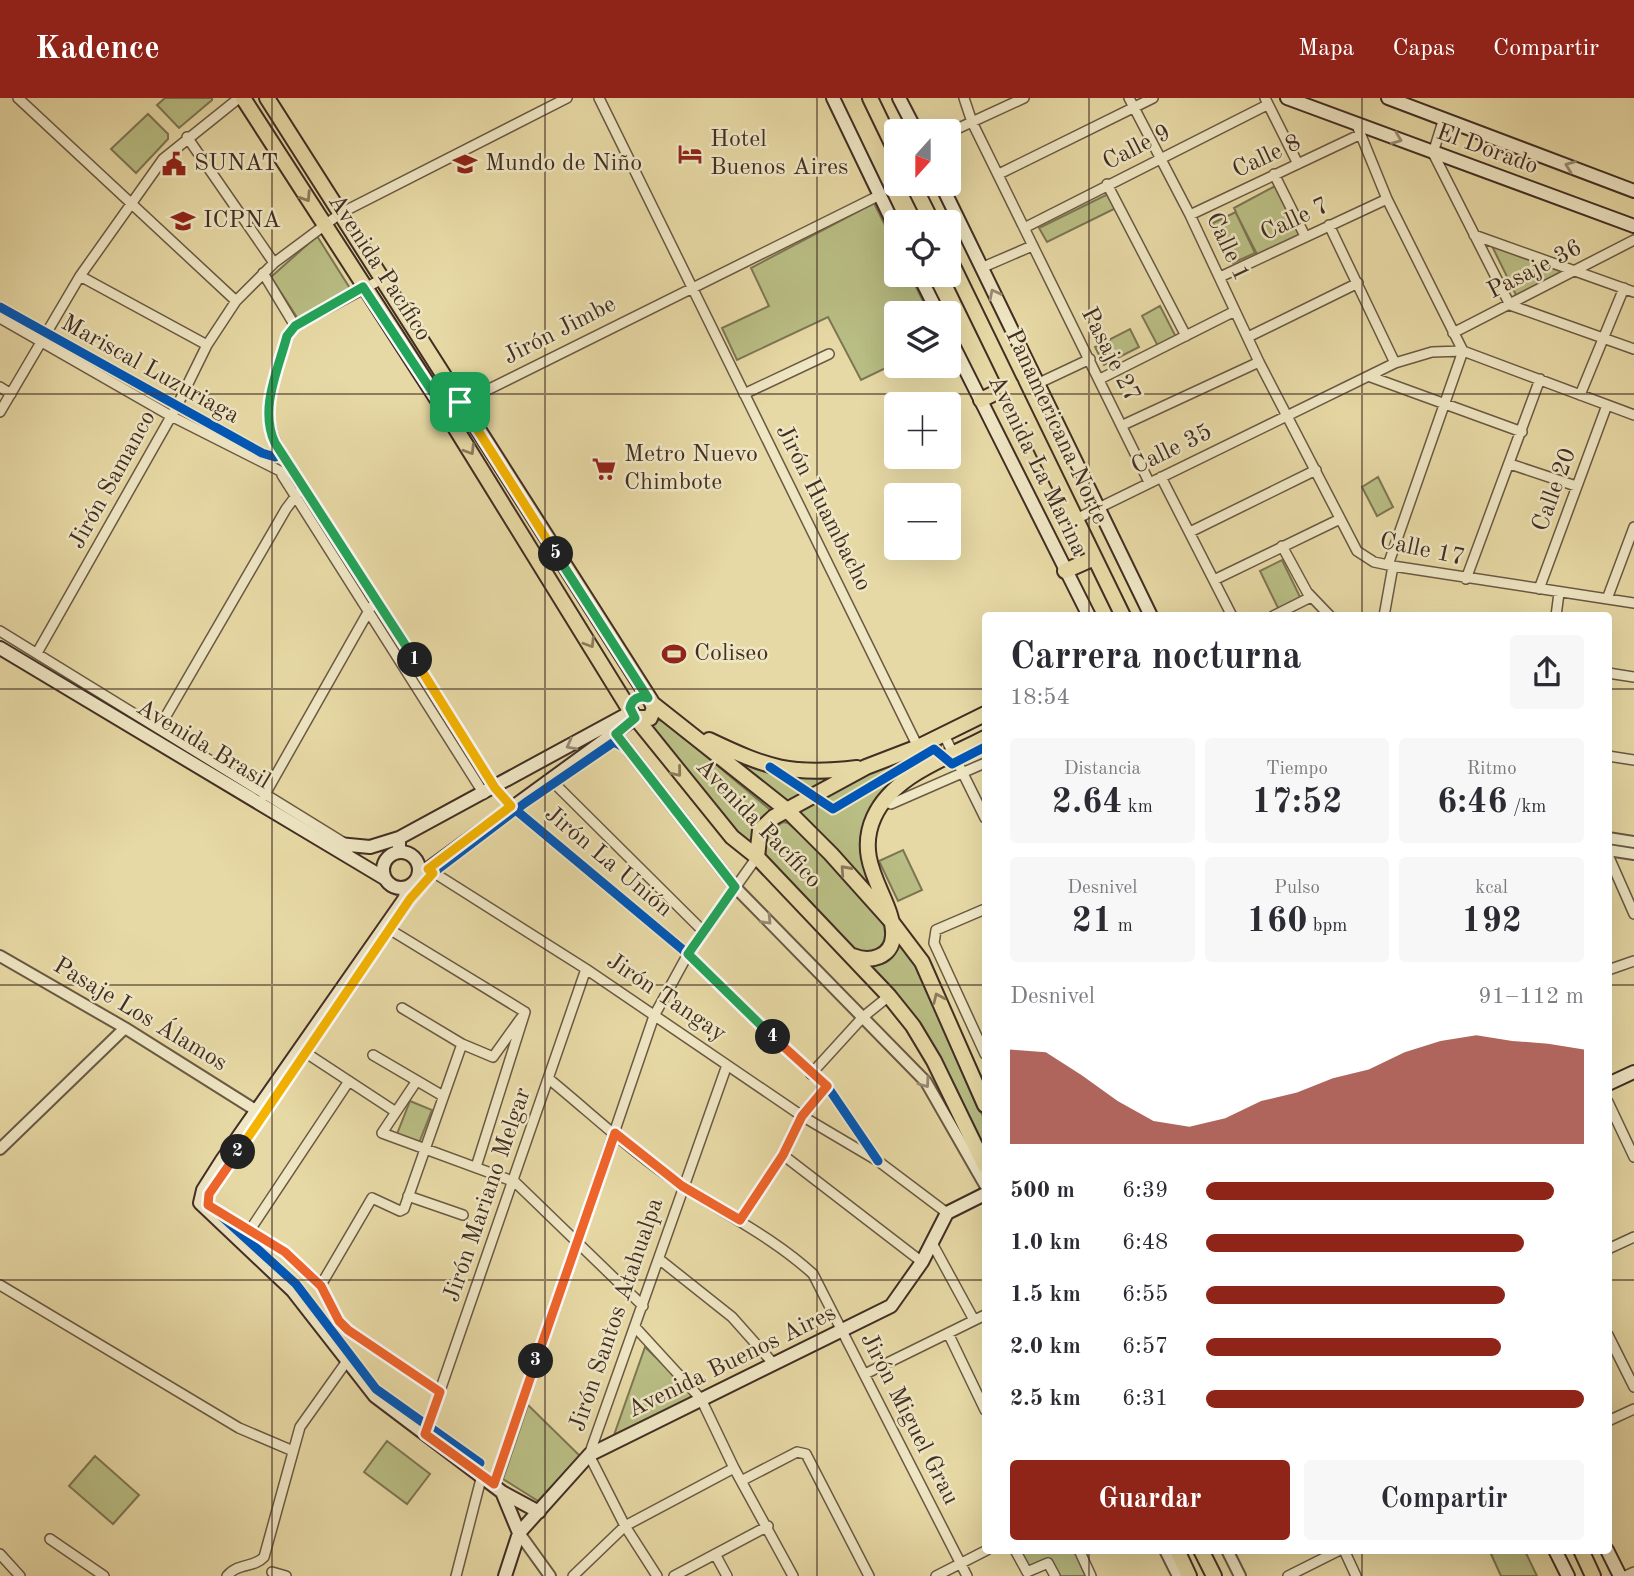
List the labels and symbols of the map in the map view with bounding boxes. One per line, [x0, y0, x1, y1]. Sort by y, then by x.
north arrow [884, 119, 961, 196]
street label: Calle 9 [1099, 121, 1175, 175]
street label: El Dorado [1433, 121, 1541, 179]
place label: Hotel Buenos Aires [710, 128, 849, 180]
street label: Calle 8 [1229, 131, 1305, 183]
one-way arrow [1390, 131, 1402, 145]
hotel icon: Hotel Buenos Aires [676, 140, 704, 168]
public building icon: SUNAT [160, 150, 188, 178]
school or university icon: Mundo de Niño [451, 150, 479, 178]
place label: SUNAT [194, 152, 278, 176]
place label: Mundo de Niño [485, 152, 642, 176]
one-way arrow [1565, 161, 1577, 175]
one-way arrow [298, 189, 311, 202]
street label: Avenida Pacífico [323, 191, 435, 345]
street label: Calle 7 [1257, 194, 1333, 246]
school or university icon: ICPNA [169, 207, 197, 235]
place label: ICPNA [203, 209, 281, 233]
street label: Calle 1 [1201, 209, 1253, 285]
street label: Pasaje 36 [1484, 236, 1586, 304]
one-way arrow [989, 289, 1003, 301]
street label: Jirón Jimbe [500, 292, 620, 370]
street label: Pasaje 27 [1076, 304, 1144, 406]
street label: Mariscal Luzuriaga [57, 311, 243, 429]
street label: Panamericana Norte [1000, 326, 1112, 528]
pin [430, 372, 490, 432]
street label: Avenida La Marina [983, 372, 1091, 560]
street label: Jirón Samanco [65, 407, 161, 553]
street label: Calle 35 [1128, 420, 1216, 480]
street label: Jirón Huambacho [771, 421, 875, 595]
one-way arrow [461, 442, 474, 455]
place label: Metro Nuevo Chimbote [624, 443, 758, 495]
street label: Calle 20 [1529, 445, 1581, 535]
supermarket icon: Metro Nuevo Chimbote [590, 455, 618, 483]
street label: Calle 17 [1377, 529, 1467, 571]
pin: 5 [538, 536, 574, 572]
one-way arrow [581, 635, 594, 648]
sports icon: Coliseo [660, 640, 688, 668]
pin: 1 [398, 642, 432, 678]
place label: Coliseo [694, 642, 768, 666]
street label: Avenida Brasil [132, 696, 274, 794]
one-way arrow [566, 737, 578, 750]
street label: Avenida Pacífico [691, 755, 825, 893]
one-way arrow [669, 764, 681, 777]
street label: Jirón La Unión [540, 802, 676, 922]
one-way arrow [841, 865, 854, 878]
one-way arrow [758, 912, 771, 925]
street label: Jirón Tangay [602, 949, 730, 1047]
street label: Pasaje Los Álamos [49, 950, 233, 1076]
one-way arrow [932, 992, 946, 1005]
pin: 4 [756, 1020, 790, 1054]
one-way arrow [917, 1075, 929, 1088]
street label: Jirón Mariano Melgar [440, 1085, 536, 1305]
pin: 2 [220, 1134, 256, 1170]
street label: Jirón Santos Atahualpa [566, 1195, 668, 1435]
street label: Avenida Buenos Aires [624, 1301, 840, 1423]
street label: Jirón Miguel Grau [855, 1329, 963, 1509]
pin: 3 [518, 1344, 554, 1378]

